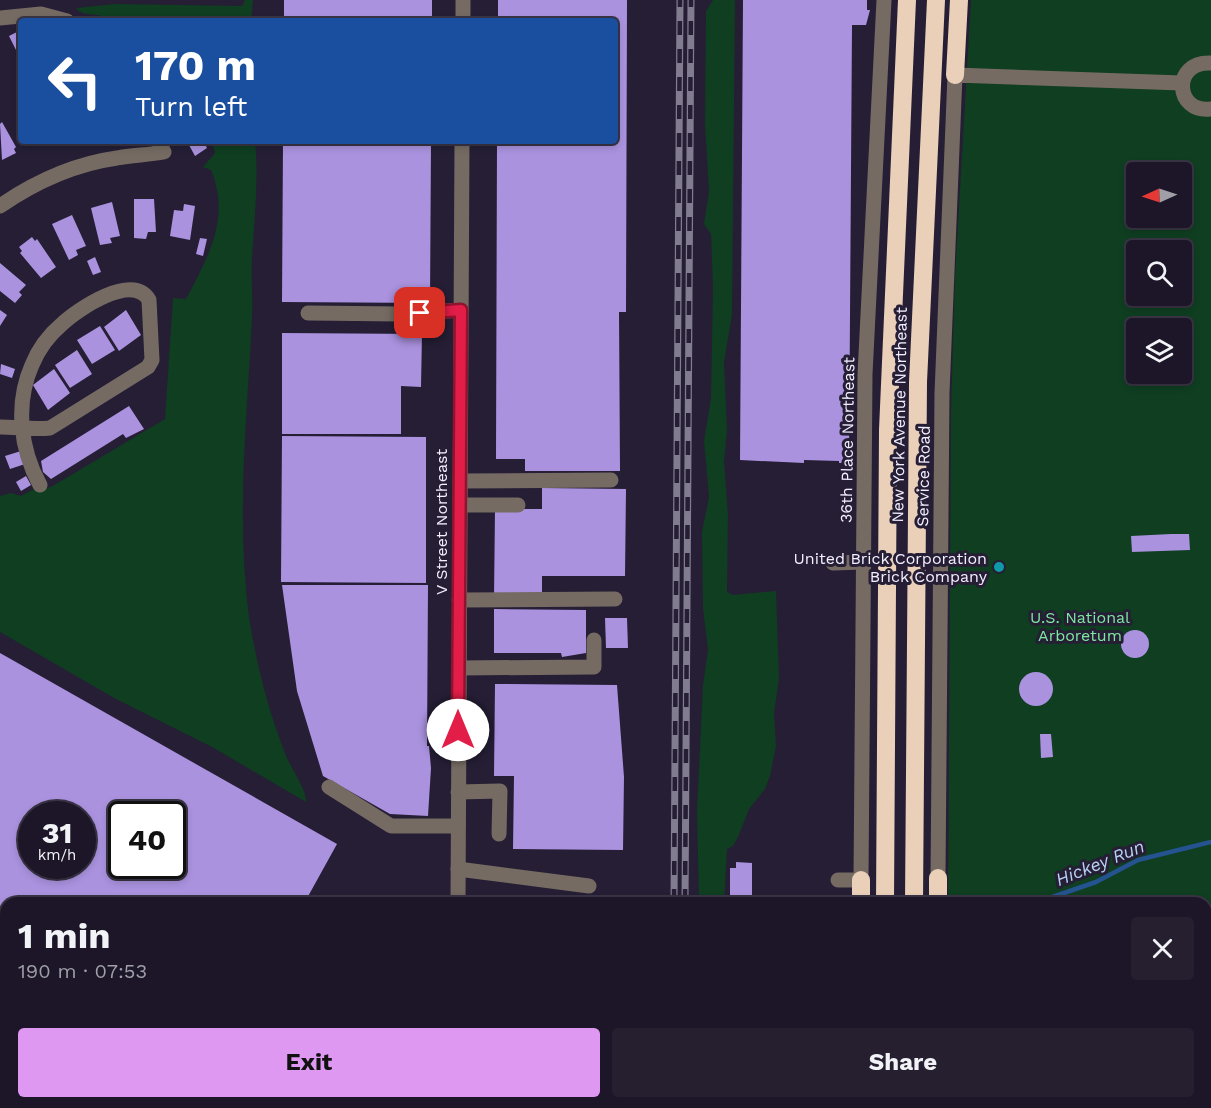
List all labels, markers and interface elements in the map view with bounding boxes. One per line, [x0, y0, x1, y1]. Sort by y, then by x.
text: 170 m [135, 41, 256, 90]
icon: left [36, 42, 114, 120]
text: Turn left [135, 91, 247, 123]
north arrow [1126, 162, 1192, 228]
map controls [1126, 162, 1192, 384]
button: search [1126, 240, 1192, 306]
pin [394, 287, 445, 338]
icon: arrive [403, 296, 436, 329]
street label: New York Avenue Northeast [888, 307, 911, 523]
button: layers [1126, 318, 1192, 384]
street label: 36th Place Northeast [837, 357, 858, 523]
street label: Service Road [913, 425, 934, 527]
street label: V Street Northeast [432, 449, 451, 595]
place label: United Brick Corporation Brick Company [794, 549, 988, 586]
marker: United Brick Corporation Brick Company [992, 560, 1006, 574]
park label: U.S. National Arboretum [1030, 608, 1130, 645]
position arrow [426, 698, 490, 762]
speed limit sign: 40 [108, 801, 186, 879]
text: 31 [42, 815, 72, 850]
water label: Hickey Run [1052, 835, 1147, 890]
text: km/h [38, 846, 76, 864]
text: 1 min [18, 915, 110, 957]
button: close [1131, 917, 1194, 980]
text: 190 m · 07:53 [18, 959, 147, 983]
button: Exit [18, 1028, 600, 1097]
button: Share [612, 1028, 1194, 1097]

